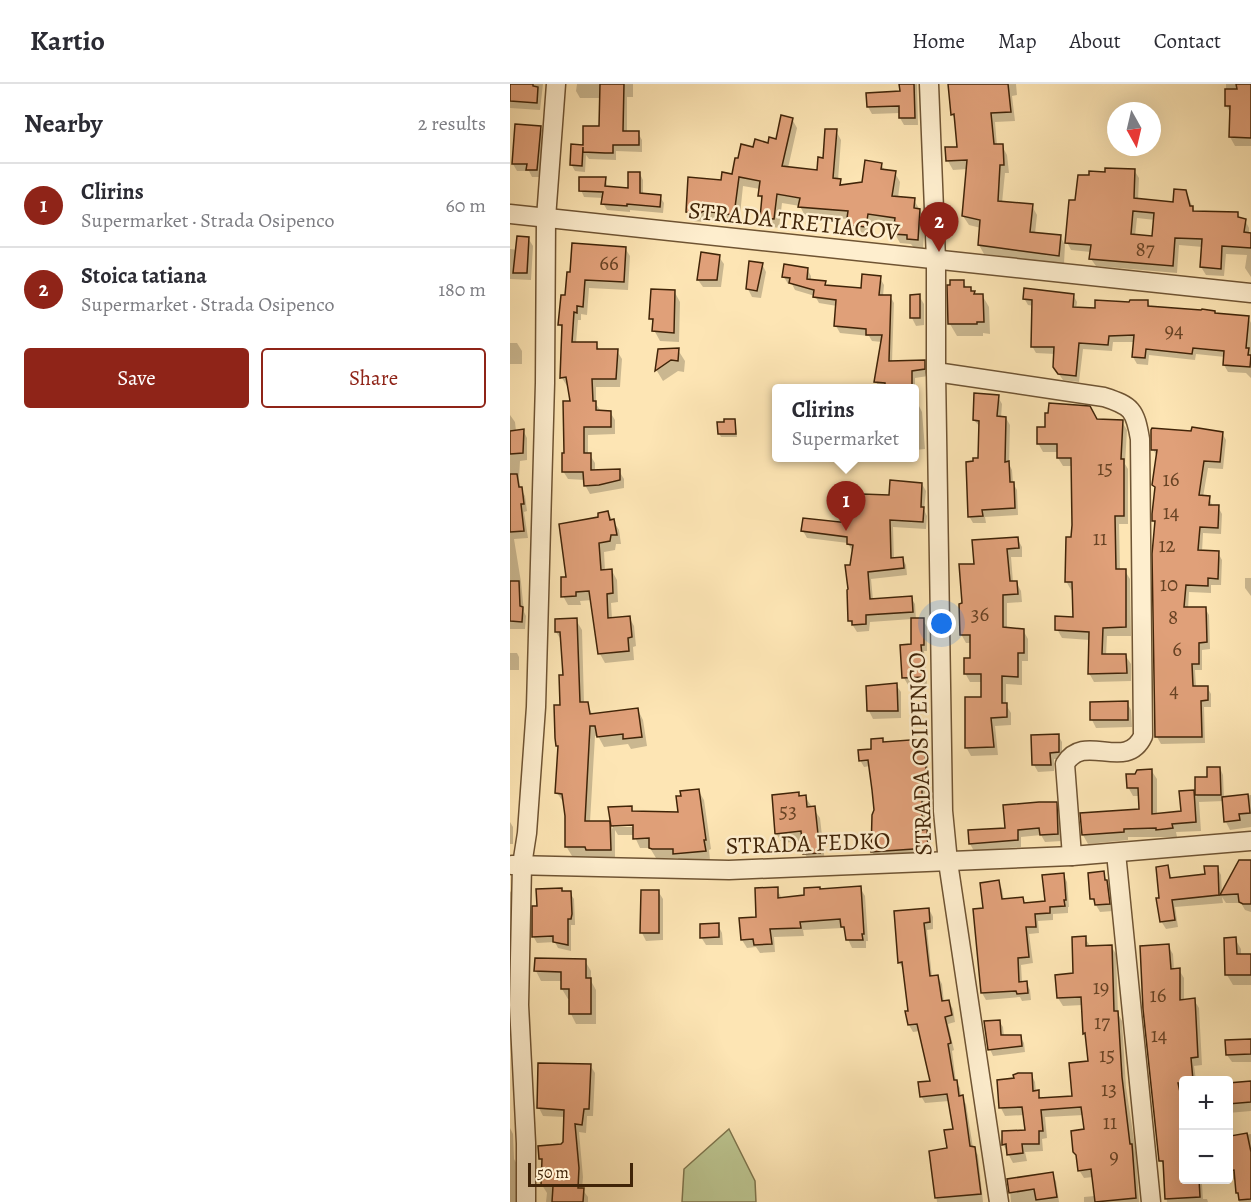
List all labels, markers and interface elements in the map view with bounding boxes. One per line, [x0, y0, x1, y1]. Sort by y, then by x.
text: Kartio [30, 22, 105, 60]
text: Home [912, 27, 965, 55]
text: Map [998, 27, 1036, 55]
text: About [1069, 27, 1121, 55]
text: Contact [1154, 27, 1221, 55]
north arrow [1107, 102, 1161, 156]
text: Nearby [24, 106, 103, 141]
text: 2 results [418, 110, 486, 137]
text: Clirins [81, 177, 144, 207]
text: 1 [40, 192, 47, 219]
text: 60 m [446, 192, 486, 219]
street label: STRADA TRETIACOV [687, 194, 902, 248]
pin: 2 [920, 202, 958, 252]
text: Supermarket · Strada Osipenco [81, 207, 334, 234]
house number: 87 [1135, 235, 1155, 263]
house number: 66 [599, 249, 619, 277]
text: Stoica tatiana [81, 261, 207, 291]
text: 2 [39, 276, 48, 303]
text: 180 m [438, 276, 486, 303]
text: Supermarket · Strada Osipenco [81, 291, 334, 318]
house number: 94 [1164, 316, 1184, 344]
button: Save [24, 348, 249, 408]
button: Share [261, 348, 486, 408]
popup [772, 384, 919, 462]
text: Clirins [792, 395, 855, 425]
text: Supermarket [792, 425, 899, 452]
house number: 15 [1097, 454, 1113, 482]
house number: 16 [1163, 465, 1180, 493]
pin: 1 [826, 482, 866, 531]
house number: 14 [1163, 498, 1179, 526]
house number: 11 [1093, 524, 1107, 552]
house number: 12 [1158, 531, 1176, 559]
house number: 10 [1160, 570, 1178, 598]
house number: 36 [971, 600, 990, 628]
house number: 8 [1168, 603, 1178, 631]
your location [927, 609, 956, 638]
house number: 6 [1172, 635, 1182, 663]
street label: STRADA OSIPENCO [900, 652, 940, 856]
house number: 4 [1169, 676, 1179, 704]
house number: 53 [779, 797, 797, 825]
street label: STRADA FEDKO [725, 824, 891, 862]
house number: 19 [1093, 973, 1109, 1001]
house number: 16 [1150, 981, 1167, 1009]
house number: 17 [1094, 1008, 1110, 1036]
house number: 14 [1151, 1021, 1167, 1049]
house number: 15 [1099, 1041, 1115, 1069]
house number: 13 [1101, 1075, 1117, 1103]
map controls [1179, 1076, 1233, 1184]
button: + [1179, 1076, 1233, 1130]
house number: 11 [1103, 1108, 1117, 1136]
button: − [1179, 1130, 1233, 1184]
house number: 9 [1109, 1142, 1119, 1170]
scale bar [528, 1160, 633, 1188]
text: 50 m [537, 1162, 569, 1184]

